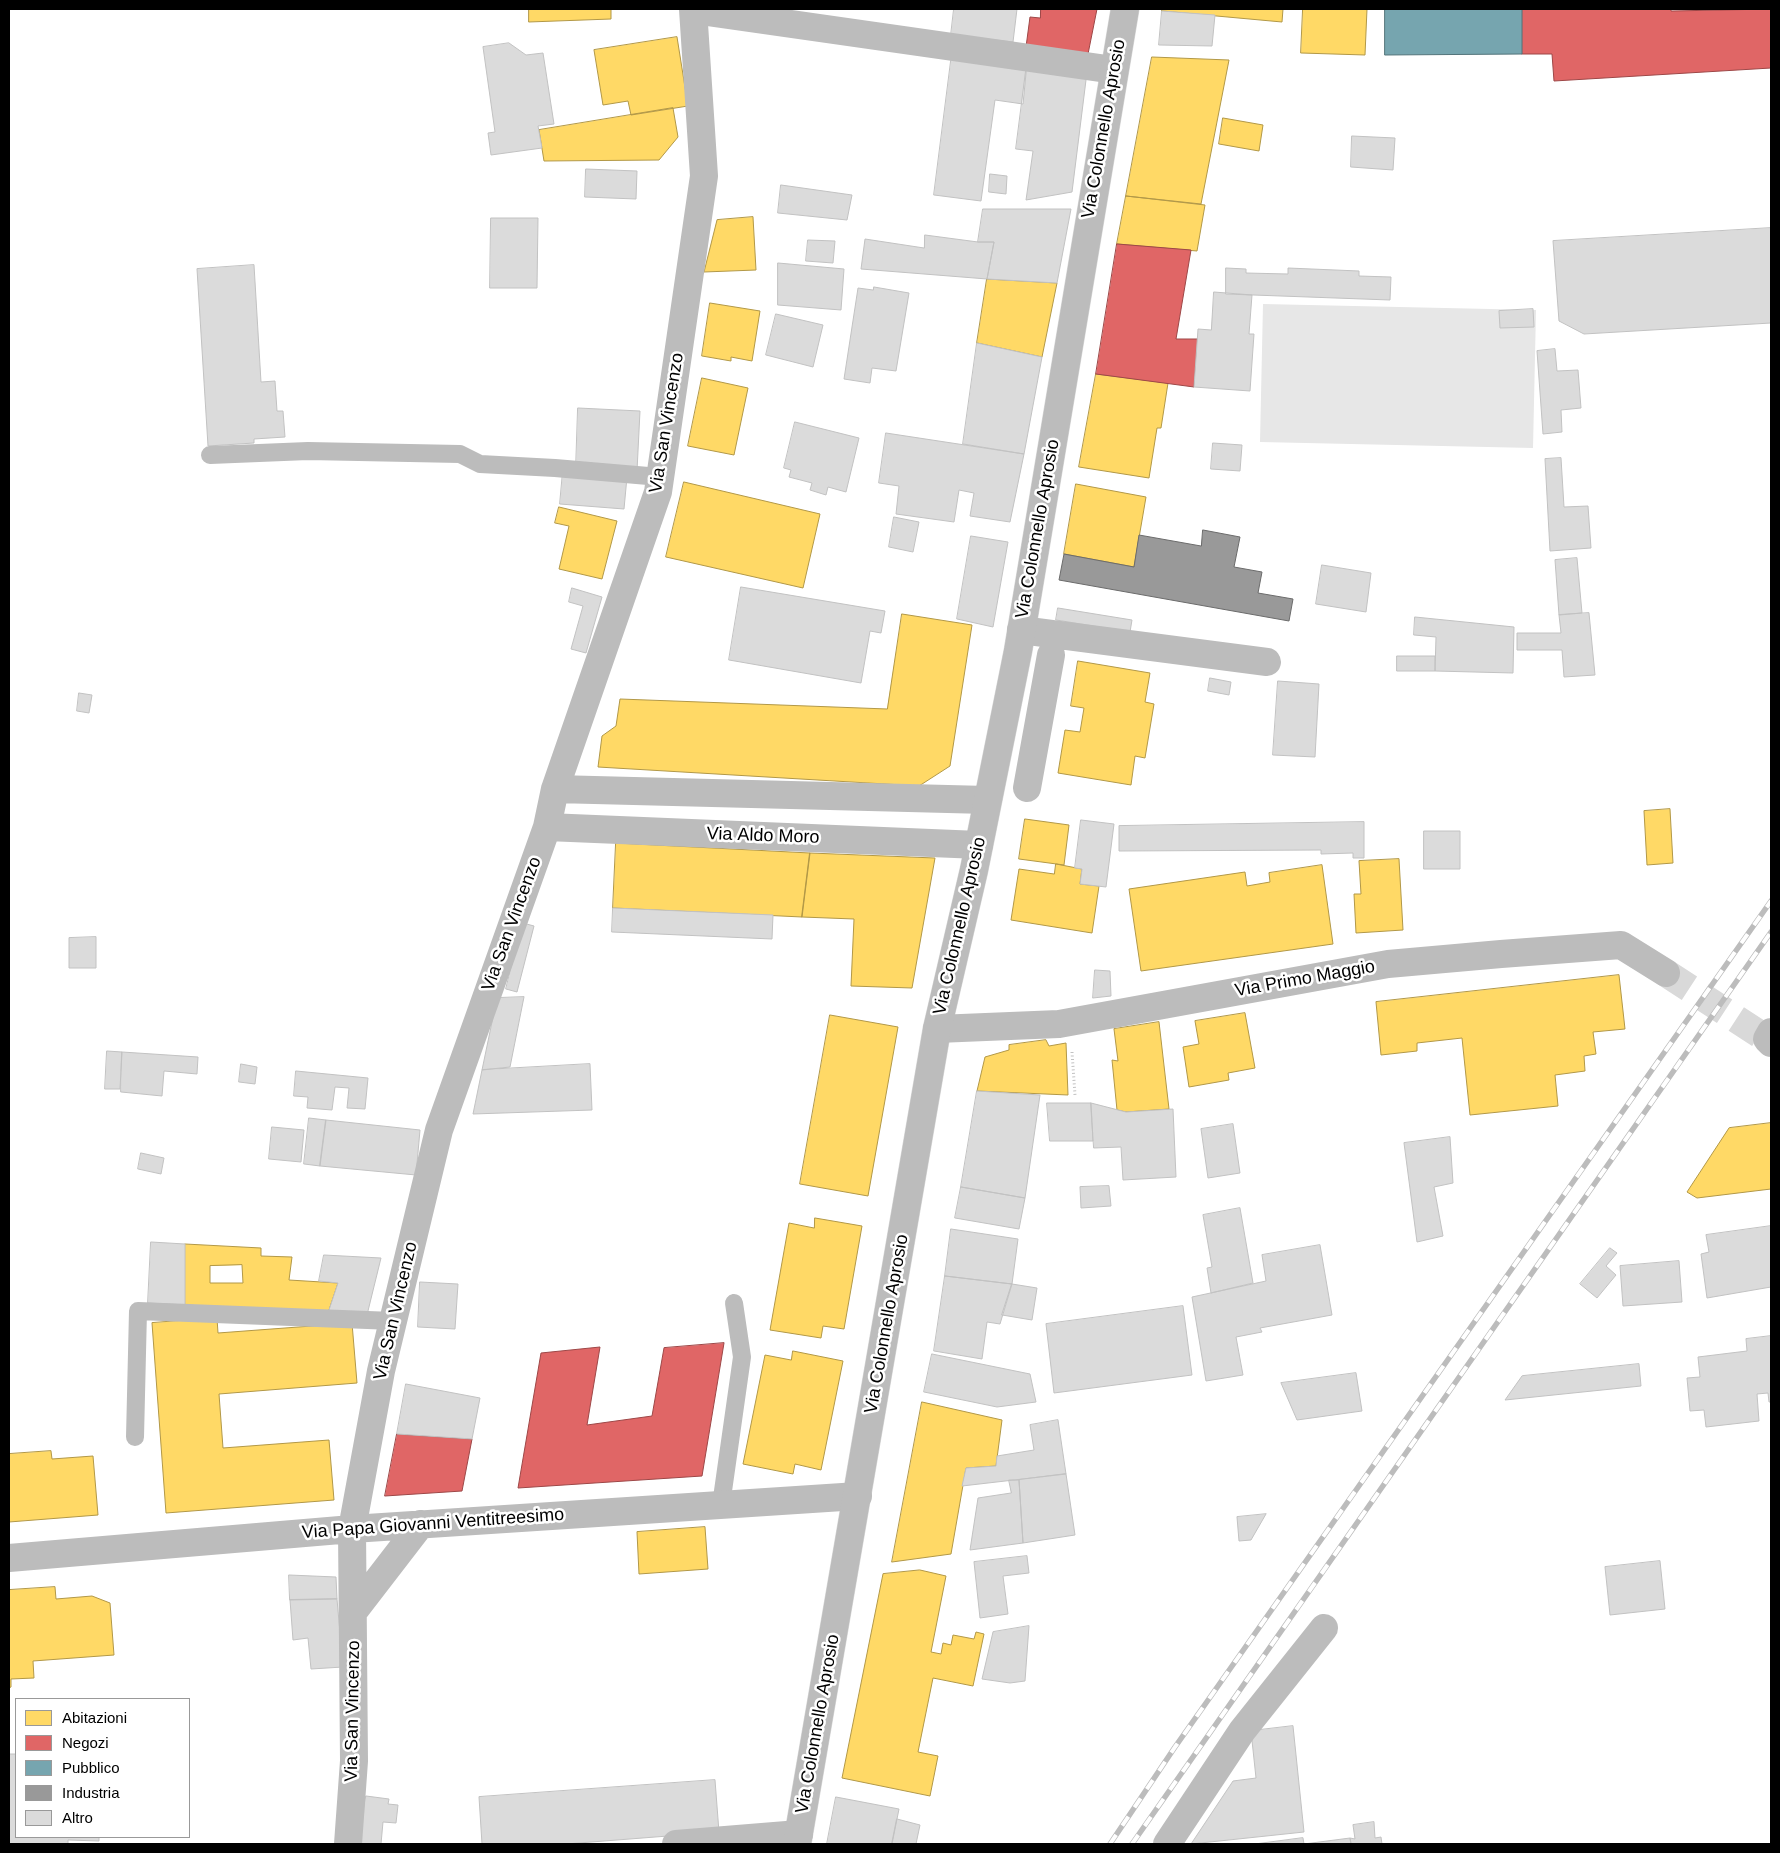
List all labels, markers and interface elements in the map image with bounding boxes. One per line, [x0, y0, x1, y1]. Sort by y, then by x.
street label: Via Colonnello Aprosio [1078, 38, 1130, 220]
street label: Via San Vincenzo [645, 351, 689, 495]
street label: Via Colonnello Aprosio [1012, 438, 1064, 620]
street label: Via Aldo Moro [706, 823, 820, 849]
street label: Via Colonnello Aprosio [929, 835, 991, 1017]
street label: Via San Vincenzo [478, 854, 546, 994]
street label: Via Primo Maggio [1233, 956, 1377, 1002]
street label: Via Colonnello Aprosio [861, 1233, 913, 1415]
street label: Via San Vincenzo [370, 1240, 422, 1382]
street label: Via Papa Giovanni Ventitreesimo [301, 1504, 565, 1544]
street label: Via Colonnello Aprosio [792, 1633, 844, 1815]
street label: Via San Vincenzo [341, 1640, 365, 1782]
legend [15, 1698, 190, 1838]
text: Abitazioni [62, 1709, 127, 1726]
text: Negozi [62, 1734, 109, 1751]
text: Pubblico [62, 1759, 120, 1776]
text: Industria [62, 1784, 120, 1801]
text: Altro [62, 1809, 93, 1826]

